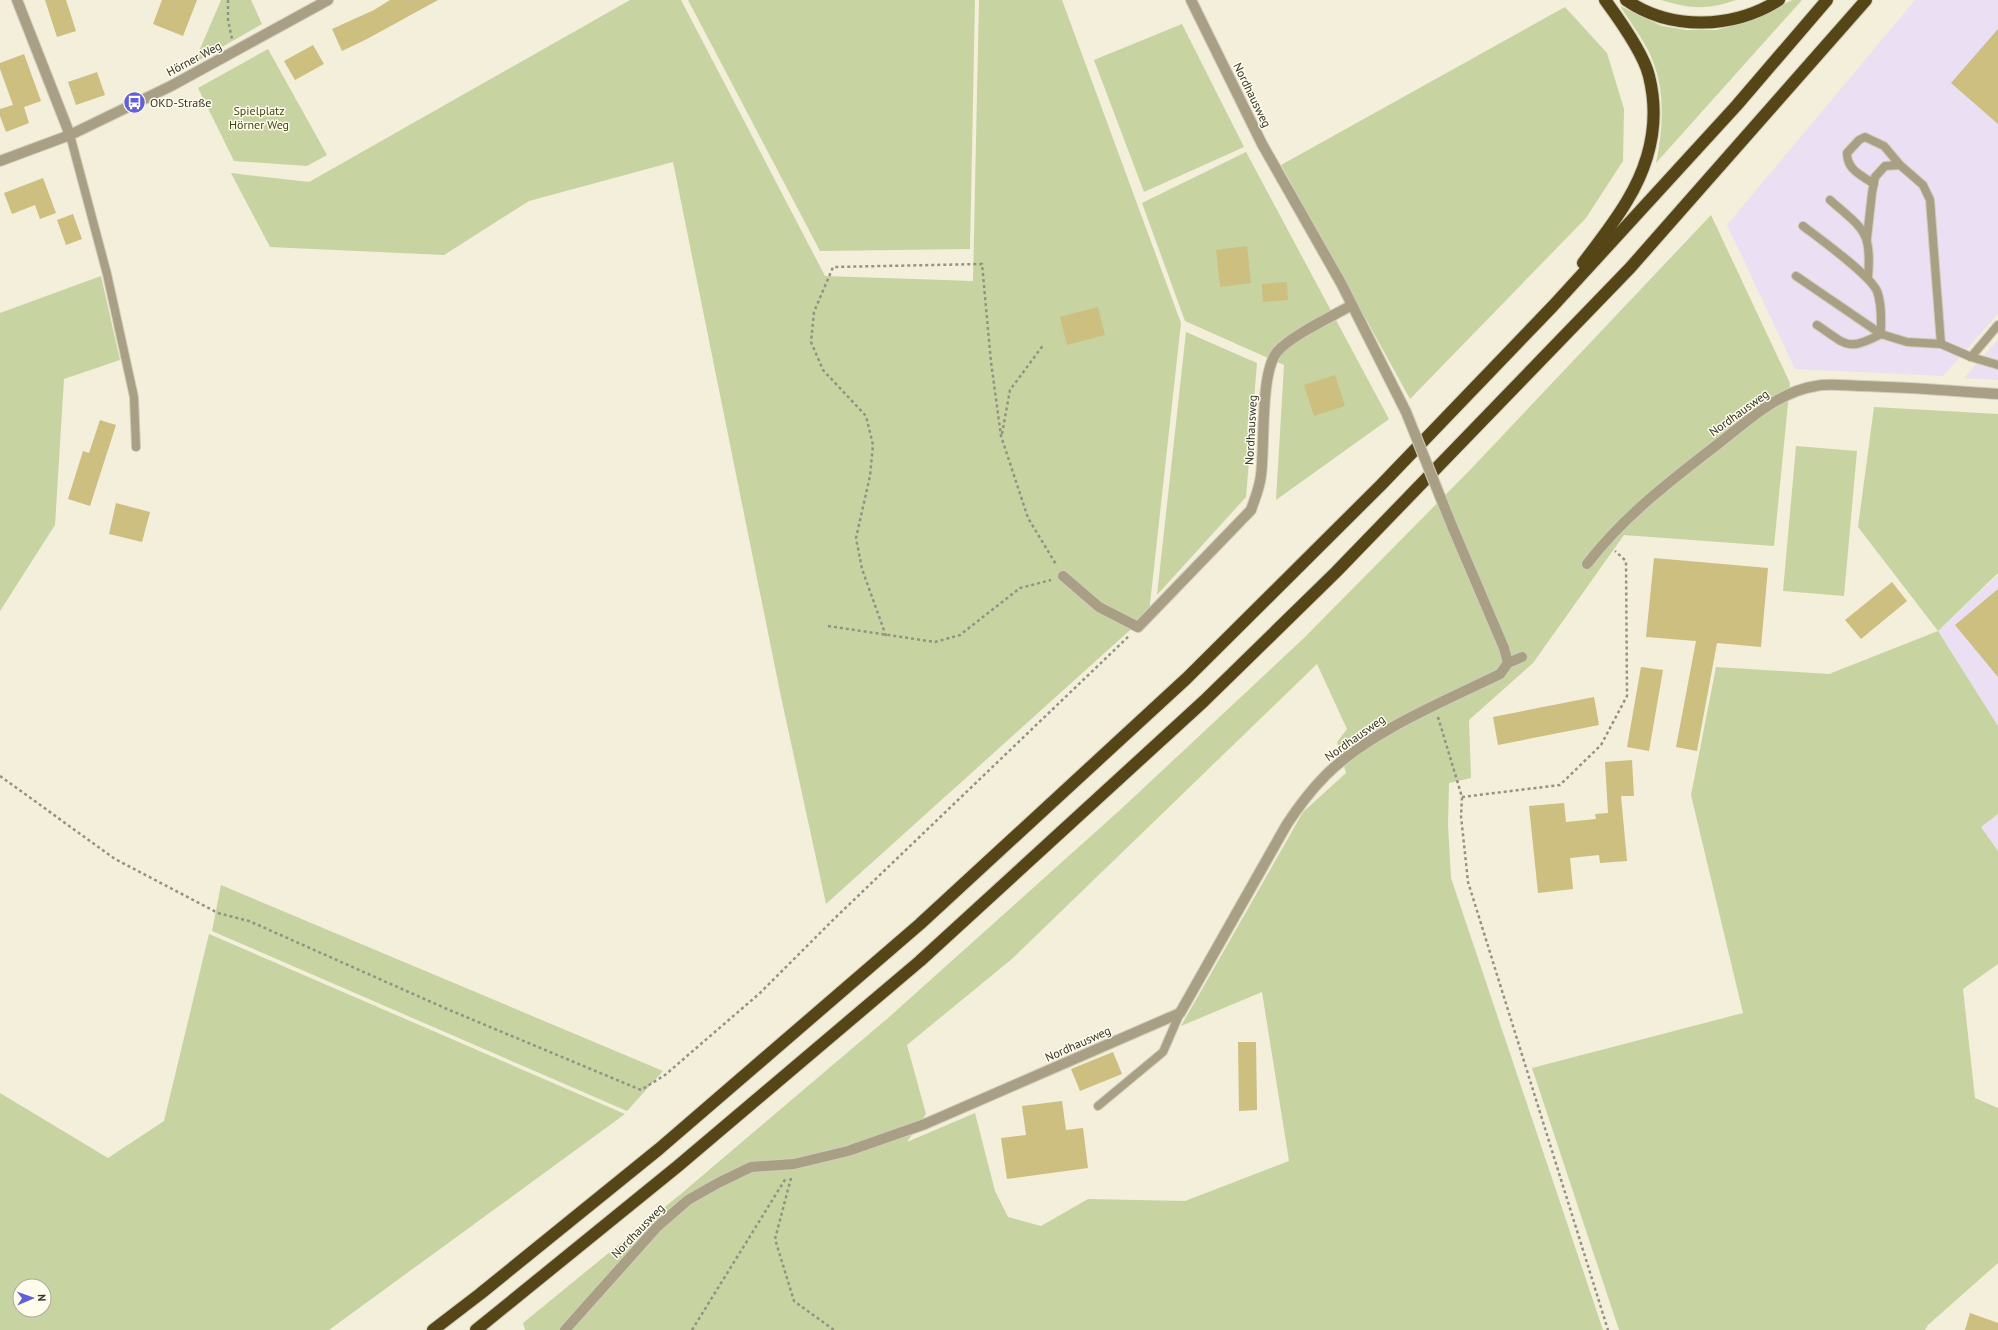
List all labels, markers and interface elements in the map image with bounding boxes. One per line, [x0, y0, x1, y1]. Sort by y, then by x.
street label: Hörner Weg [164, 38, 224, 79]
street label: Nordhausweg [1230, 60, 1275, 130]
bus stop icon: OKD-Straße [121, 90, 147, 116]
place label: OKD-Straße [150, 95, 211, 110]
park label: Spielplatz Hörner Weg [229, 103, 289, 132]
street label: Nordhausweg [1706, 386, 1772, 439]
street label: Nordhausweg [1241, 395, 1260, 465]
street label: Nordhausweg [1322, 711, 1388, 764]
street label: Nordhausweg [1043, 1022, 1113, 1065]
street label: Nordhausweg [608, 1200, 667, 1261]
north arrow [12, 1278, 52, 1318]
text: N [35, 1294, 49, 1302]

